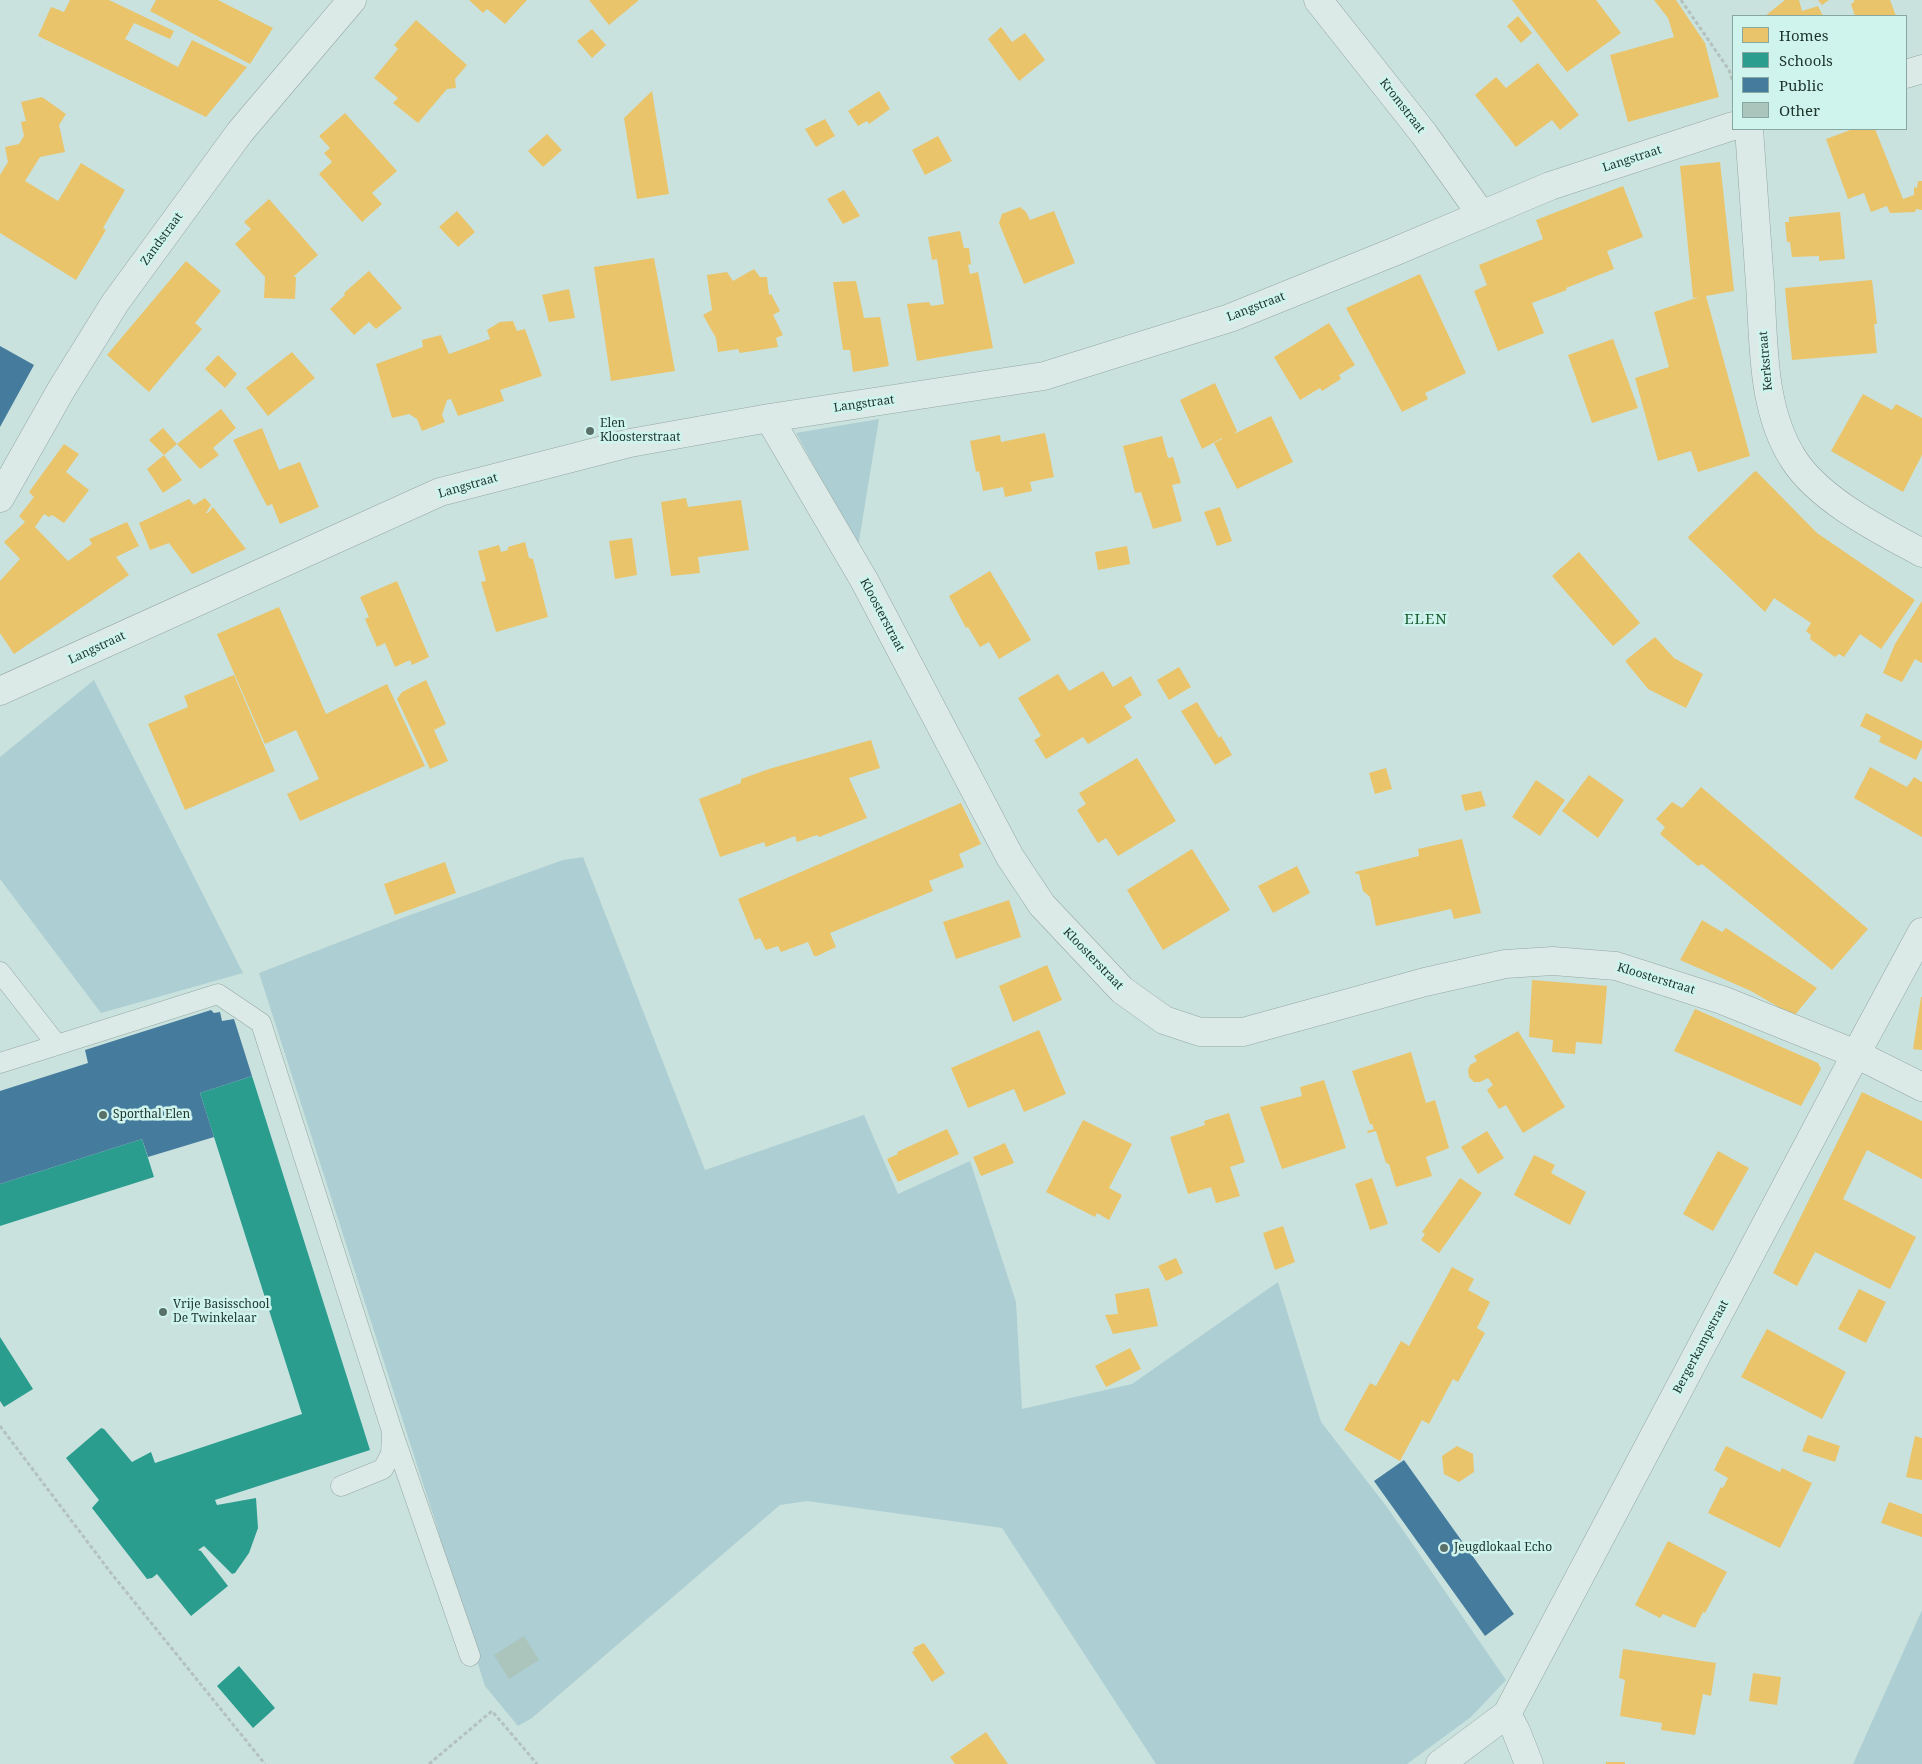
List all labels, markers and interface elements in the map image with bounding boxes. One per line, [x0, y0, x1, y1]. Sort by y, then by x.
legend [1732, 15, 1907, 130]
text: Homes [1779, 25, 1829, 45]
text: Schools [1779, 50, 1833, 70]
text: Public [1779, 75, 1824, 95]
street label: Kromstraat [1376, 76, 1428, 136]
text: Other [1779, 100, 1820, 120]
street label: Langstraat [1601, 143, 1663, 175]
street label: Zandstraat [138, 210, 186, 268]
street label: Langstraat [1225, 289, 1287, 325]
street label: Kerkstraat [1756, 330, 1776, 392]
street label: Langstraat [833, 393, 895, 415]
place label: Elen Kloosterstraat [600, 417, 680, 445]
marker: Elen Kloosterstraat [584, 425, 596, 437]
street label: Langstraat [437, 471, 499, 501]
street label: Kloosterstraat [857, 576, 907, 654]
district label: ELEN [1404, 611, 1448, 629]
street label: Langstraat [66, 629, 128, 667]
street label: Kloosterstraat [1060, 925, 1126, 993]
street label: Kloosterstraat [1615, 960, 1697, 998]
place label: Sporthal Elen [113, 1108, 190, 1122]
marker: Sporthal Elen [97, 1109, 109, 1121]
place label: Vrije Basisschool De Twinkelaar [173, 1298, 270, 1326]
street label: Bergerkampstraat [1670, 1298, 1732, 1396]
marker: Vrije Basisschool De Twinkelaar [157, 1306, 169, 1318]
place label: Jeugdlokaal Echo [1454, 1541, 1552, 1555]
marker: Jeugdlokaal Echo [1438, 1542, 1450, 1554]

